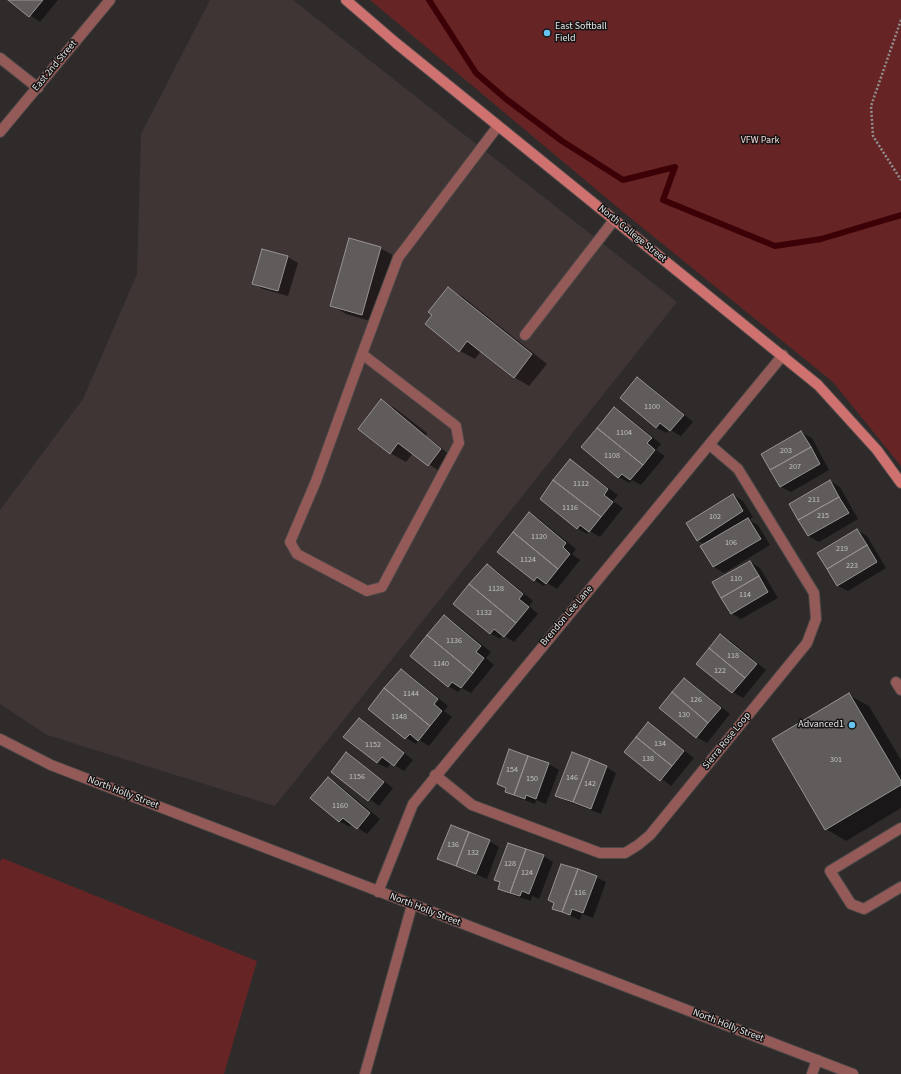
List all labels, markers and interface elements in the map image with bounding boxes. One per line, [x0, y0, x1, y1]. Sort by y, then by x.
place label: East Softball Field [555, 21, 607, 44]
marker: East Softball Field [542, 28, 552, 38]
street label: East 2nd Street [30, 38, 80, 94]
park label: VFW Park [741, 135, 779, 147]
street label: North College Street [596, 203, 668, 265]
house number: 1100 [644, 402, 660, 412]
house number: 1104 [616, 428, 632, 438]
house number: 203 [780, 446, 792, 456]
house number: 1108 [604, 451, 620, 461]
house number: 207 [789, 462, 801, 472]
house number: 1112 [573, 479, 589, 489]
house number: 211 [808, 495, 820, 505]
house number: 1116 [562, 503, 578, 513]
house number: 215 [817, 511, 829, 521]
house number: 102 [709, 512, 721, 522]
house number: 1120 [531, 532, 547, 542]
house number: 106 [725, 538, 737, 548]
house number: 219 [836, 544, 848, 554]
house number: 1124 [520, 555, 536, 565]
house number: 223 [846, 561, 858, 571]
house number: 110 [730, 574, 742, 584]
street label: Brendon Lee Lane [538, 583, 596, 649]
house number: 1128 [488, 584, 504, 594]
house number: 114 [739, 590, 751, 600]
house number: 1132 [476, 608, 492, 618]
house number: 1136 [446, 636, 462, 646]
house number: 118 [727, 651, 739, 661]
house number: 1140 [433, 659, 449, 669]
house number: 122 [714, 666, 726, 676]
house number: 1144 [403, 689, 419, 699]
house number: 126 [690, 695, 702, 705]
house number: 130 [678, 710, 690, 720]
street label: Sierra Rose Loop [700, 710, 754, 772]
house number: 1148 [391, 712, 407, 722]
place label: Advanced1 [798, 719, 844, 731]
marker: Advanced1 [847, 720, 857, 730]
house number: 134 [654, 739, 666, 749]
house number: 1152 [365, 740, 381, 750]
house number: 138 [642, 754, 654, 764]
house number: 301 [830, 755, 842, 765]
house number: 154 [506, 765, 518, 775]
house number: 1156 [349, 772, 365, 782]
house number: 146 [566, 773, 578, 783]
street label: North Holly Street [86, 774, 160, 812]
house number: 150 [526, 774, 538, 784]
house number: 142 [584, 779, 596, 789]
house number: 1160 [332, 801, 348, 811]
house number: 136 [447, 840, 459, 850]
house number: 132 [467, 848, 479, 858]
house number: 128 [504, 859, 516, 869]
house number: 124 [521, 868, 533, 878]
house number: 116 [574, 888, 586, 898]
street label: North Holly Street [388, 891, 462, 929]
street label: North Holly Street [691, 1007, 765, 1045]

